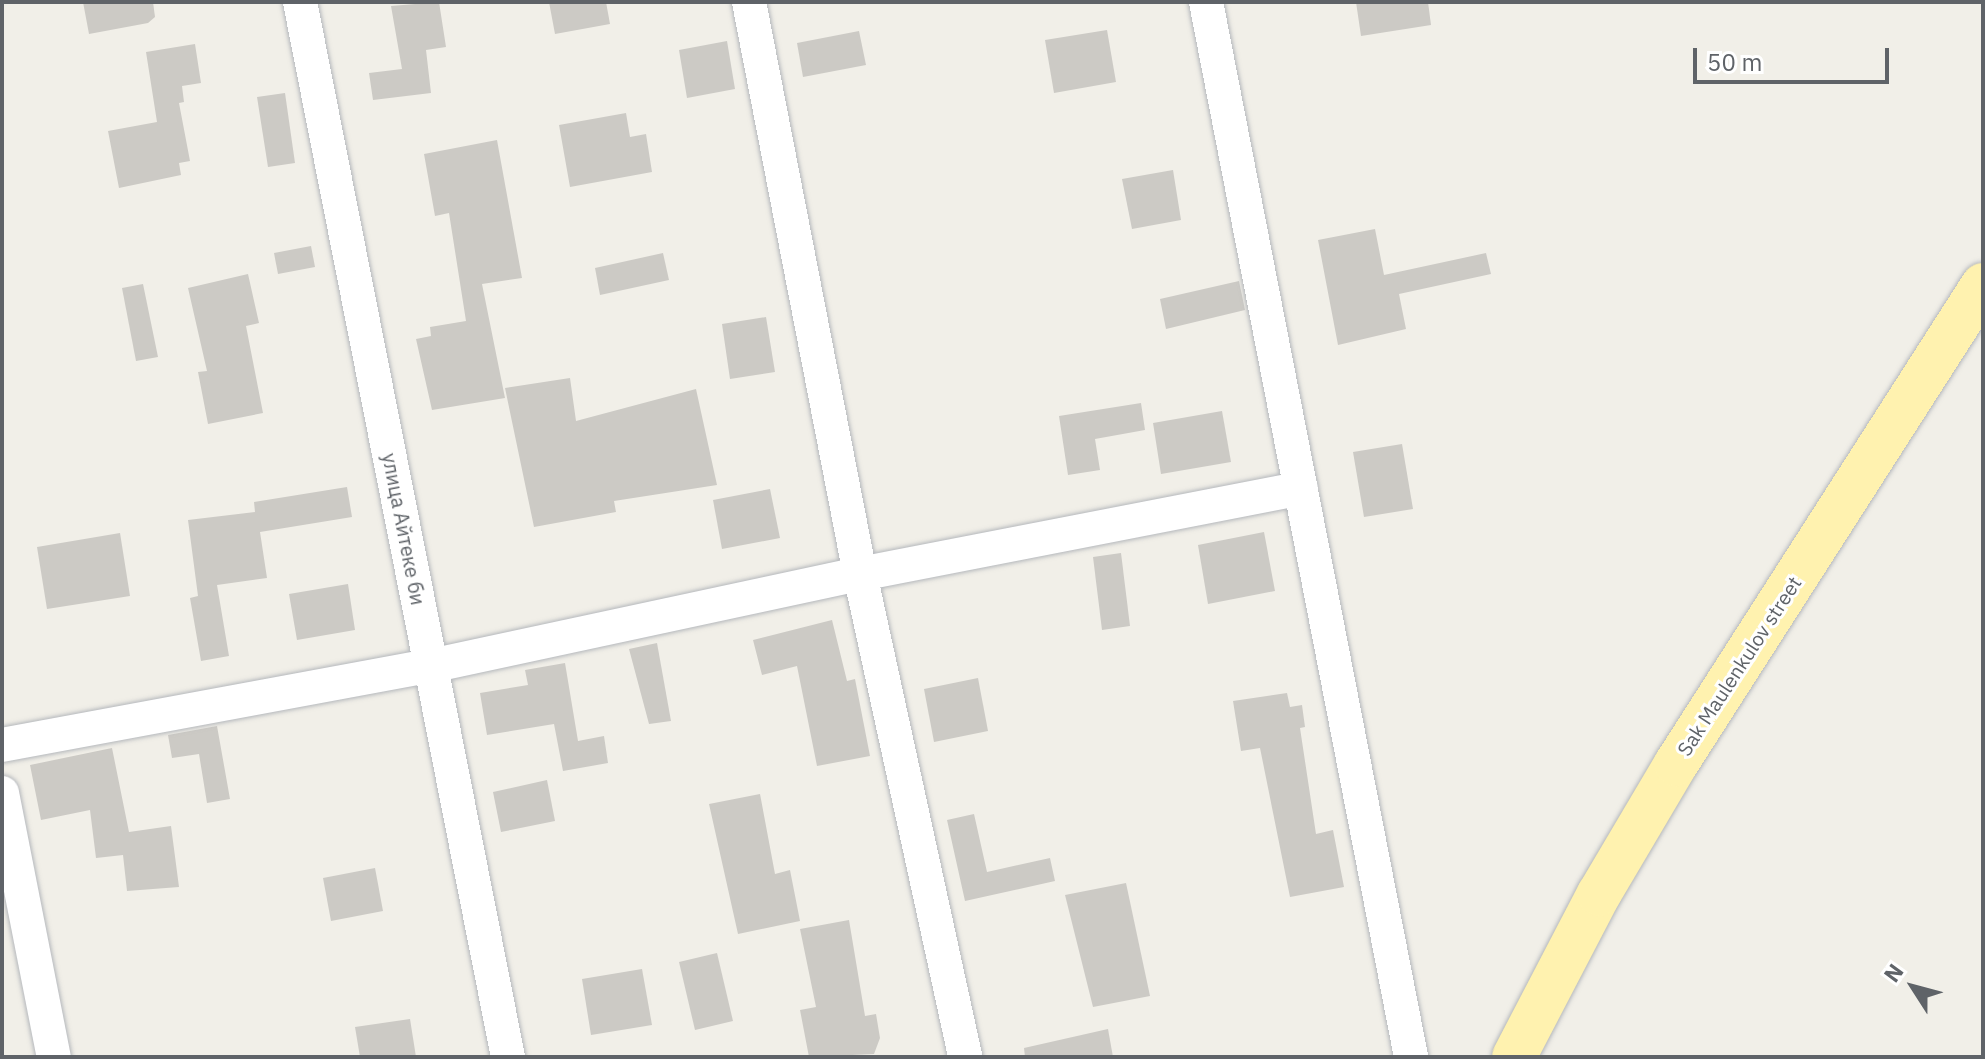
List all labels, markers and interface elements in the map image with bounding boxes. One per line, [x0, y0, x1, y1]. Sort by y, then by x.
scale bar [1697, 32, 1893, 82]
text: 50 m [1707, 46, 1762, 78]
street label: улица Айтеке би [378, 451, 430, 607]
street label: Sak Maulenkulov street [1672, 572, 1806, 760]
north arrow [1873, 947, 1953, 1027]
text: N [1877, 958, 1910, 988]

